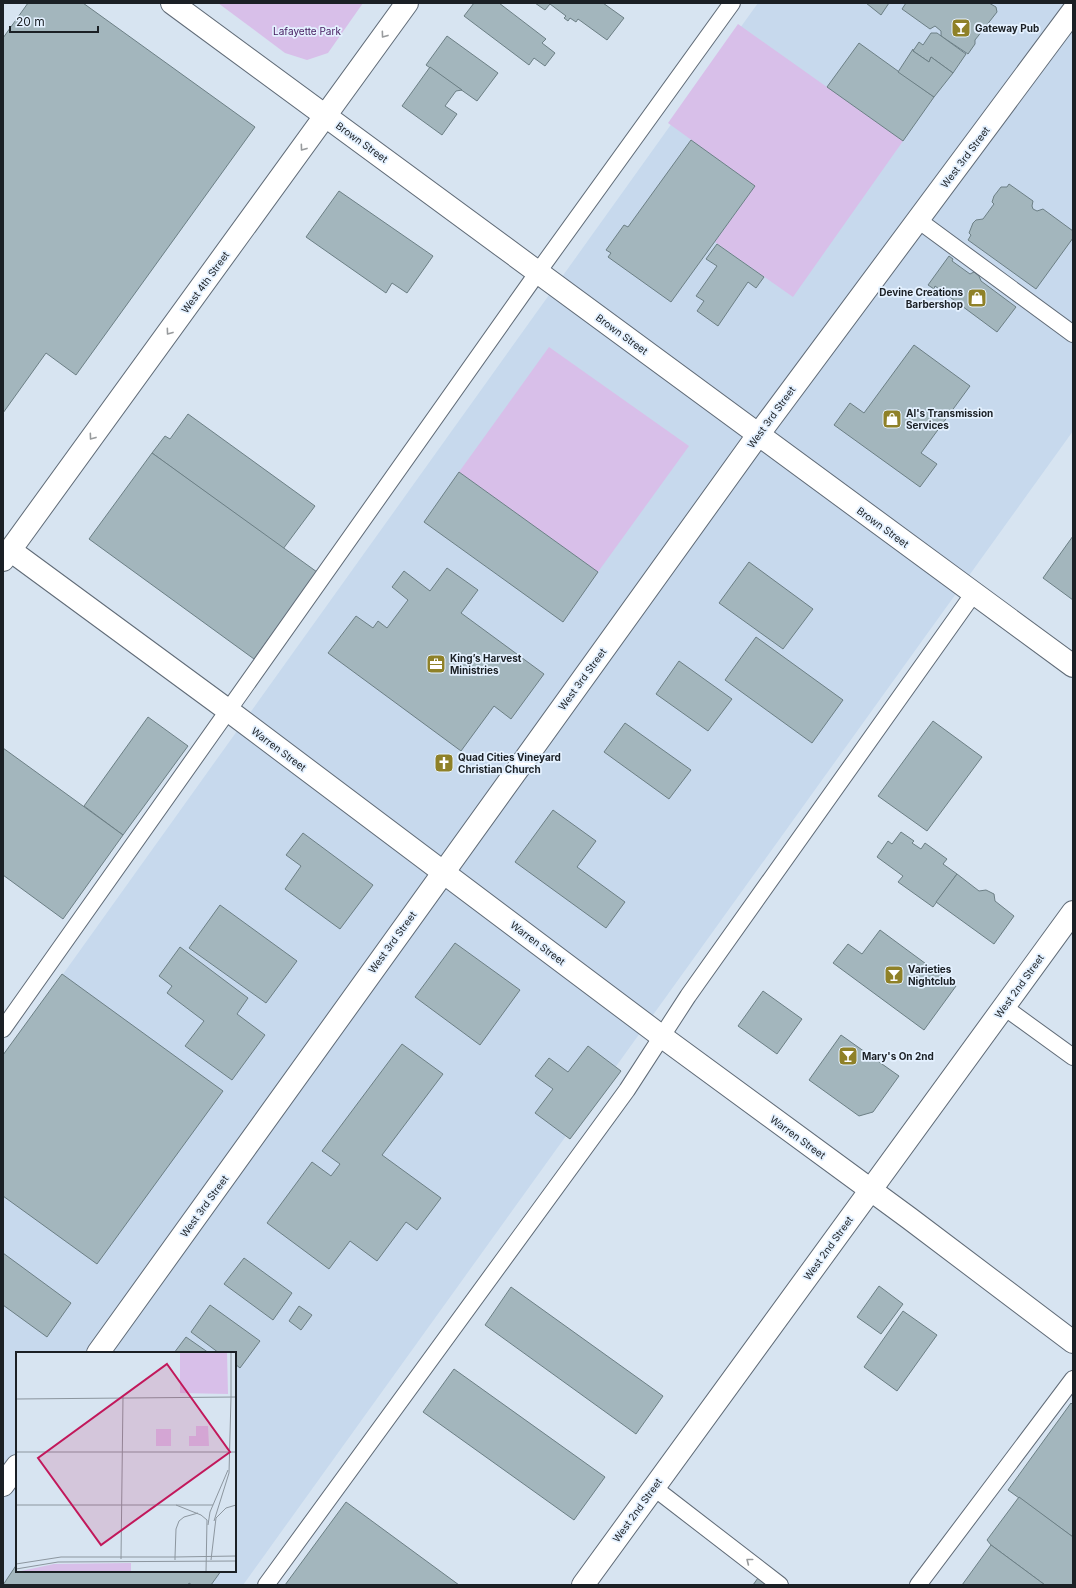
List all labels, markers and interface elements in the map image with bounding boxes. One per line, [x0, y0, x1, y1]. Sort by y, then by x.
scale bar [10, 8, 98, 34]
text: 20 m [16, 14, 45, 29]
bar icon: Gateway Pub [950, 17, 972, 39]
place label: Gateway Pub [975, 22, 1039, 35]
park label: Lafayette Park [273, 25, 341, 37]
one-way arrow [382, 30, 389, 37]
street label: Brown Street [334, 119, 391, 165]
street label: West 3rd Street [938, 123, 992, 190]
one-way arrow [301, 143, 308, 150]
street label: West 4th Street [179, 248, 232, 315]
place label: Devine Creations Barbershop [879, 286, 963, 310]
shop icon: Devine Creations Barbershop [966, 287, 988, 309]
street label: Brown Street [594, 311, 651, 357]
one-way arrow [166, 328, 174, 335]
street label: West 3rd Street [745, 383, 798, 450]
place label: Al's Transmission Services [906, 407, 993, 431]
shop icon: Al's Transmission Services [881, 408, 903, 430]
one-way arrow [89, 433, 97, 440]
street label: Brown Street [855, 504, 912, 550]
street label: West 3rd Street [556, 645, 609, 712]
place label: King’s Harvest Ministries [450, 652, 522, 676]
office icon: King’s Harvest Ministries [425, 653, 447, 675]
street label: Warren Street [249, 725, 309, 774]
place label: Quad Cities Vineyard Christian Church [458, 751, 561, 775]
church icon: Quad Cities Vineyard Christian Church [433, 752, 455, 774]
street label: West 3rd Street [366, 908, 419, 975]
street label: Warren Street [508, 919, 568, 968]
street label: West 2nd Street [992, 951, 1047, 1020]
place label: Varieties Nightclub [908, 963, 956, 988]
bar icon: Varieties Nightclub [883, 964, 905, 986]
bar icon: Mary's On 2nd [837, 1045, 859, 1067]
place label: Mary's On 2nd [862, 1050, 934, 1063]
street label: Warren Street [768, 1113, 829, 1161]
street label: West 3rd Street [178, 1172, 231, 1239]
street label: West 2nd Street [801, 1213, 856, 1282]
inset map [16, 1352, 236, 1572]
street label: West 2nd Street [610, 1475, 665, 1544]
one-way arrow [746, 1559, 753, 1566]

